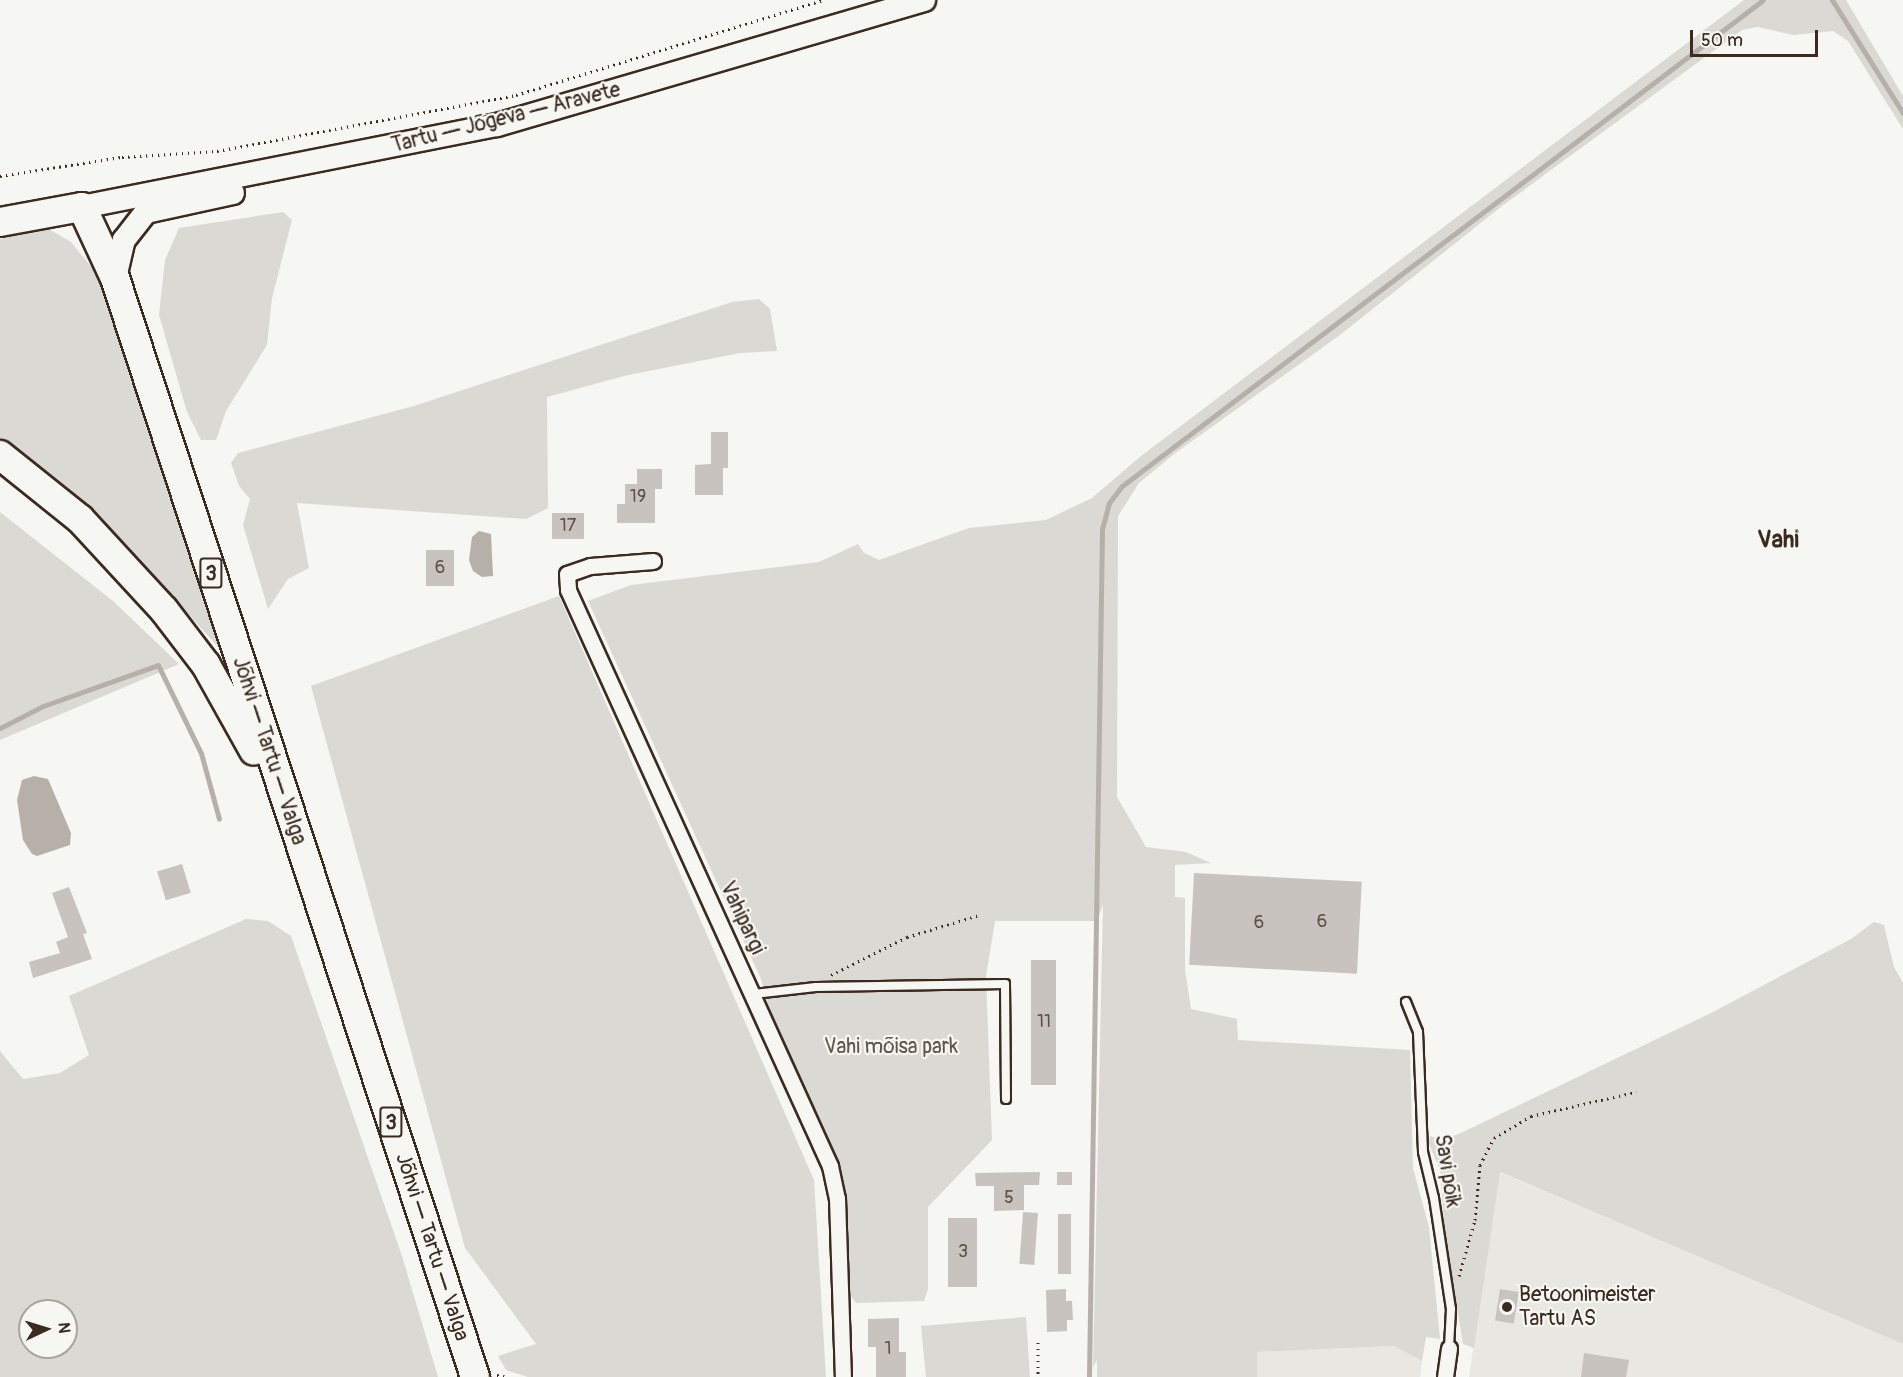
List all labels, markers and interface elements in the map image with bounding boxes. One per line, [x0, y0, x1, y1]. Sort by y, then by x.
scale bar [1693, 18, 1820, 56]
text: 50 m [1701, 29, 1743, 52]
street label: Tartu — Jõgeva — Aravete [389, 77, 623, 159]
house number: 19 [630, 486, 646, 508]
house number: 17 [560, 515, 576, 537]
district label: Vahi [1757, 526, 1799, 554]
road number: 3 [199, 556, 223, 590]
house number: 6 [435, 557, 445, 579]
street label: Jõhvi — Tartu — Valga [227, 654, 311, 848]
street label: Vahipargi [714, 878, 770, 958]
house number: 6 [1317, 911, 1327, 933]
house number: 6 [1254, 912, 1264, 934]
house number: 11 [1037, 1011, 1051, 1033]
park label: Vahi mõisa park [824, 1034, 958, 1060]
road number: 3 [379, 1105, 403, 1139]
street label: Savi põik [1429, 1133, 1465, 1209]
street label: Jõhvi — Tartu — Valga [390, 1150, 474, 1344]
house number: 5 [1004, 1187, 1014, 1209]
house number: 3 [958, 1241, 968, 1263]
place label: Betoonimeister Tartu AS [1519, 1282, 1656, 1332]
north arrow [18, 1299, 78, 1359]
marker: Betoonimeister Tartu AS [1500, 1300, 1514, 1314]
text: N [54, 1322, 74, 1334]
house number: 1 [884, 1338, 892, 1360]

